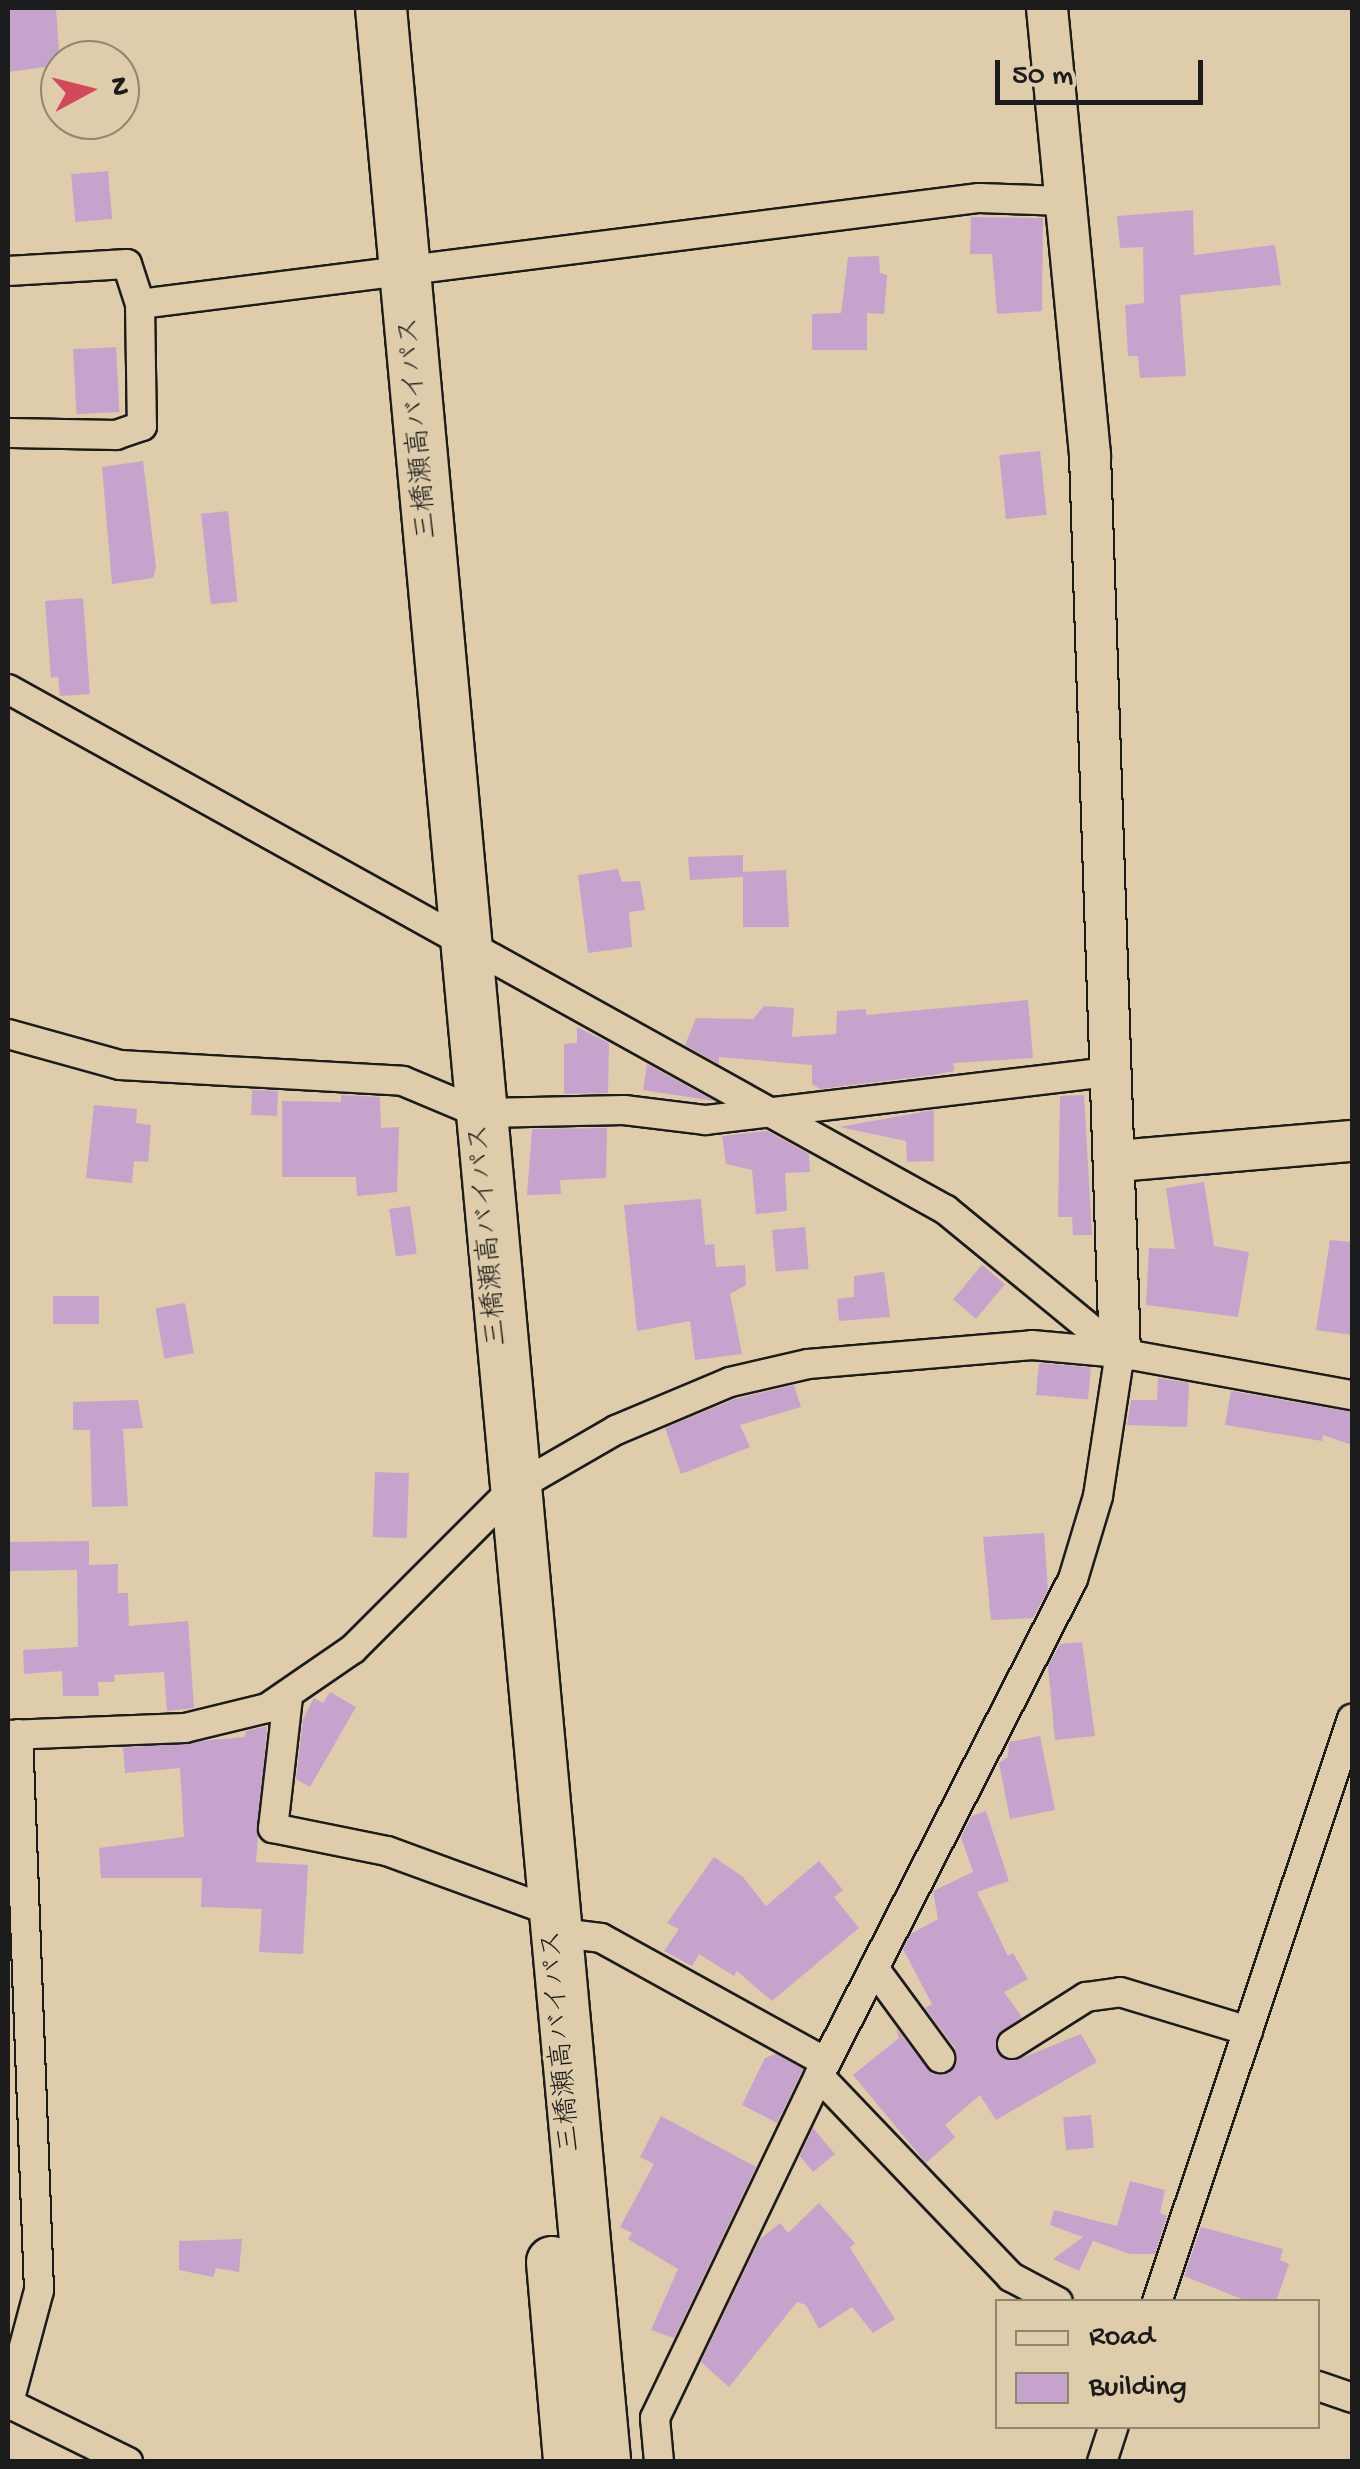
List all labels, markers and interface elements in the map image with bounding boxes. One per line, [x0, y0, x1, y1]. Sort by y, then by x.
north arrow [40, 40, 140, 140]
scale bar [1000, 40, 1208, 102]
text: 50 m [1012, 60, 1073, 95]
text: N [101, 75, 136, 98]
street label: 三橋瀬高バイパス [394, 315, 446, 541]
street label: 三橋瀬高バイパス [464, 1122, 516, 1348]
street label: 三橋瀬高バイパス [537, 1928, 589, 2154]
legend [995, 2299, 1320, 2429]
text: Road [1089, 2321, 1155, 2356]
text: Building [1089, 2371, 1187, 2406]

